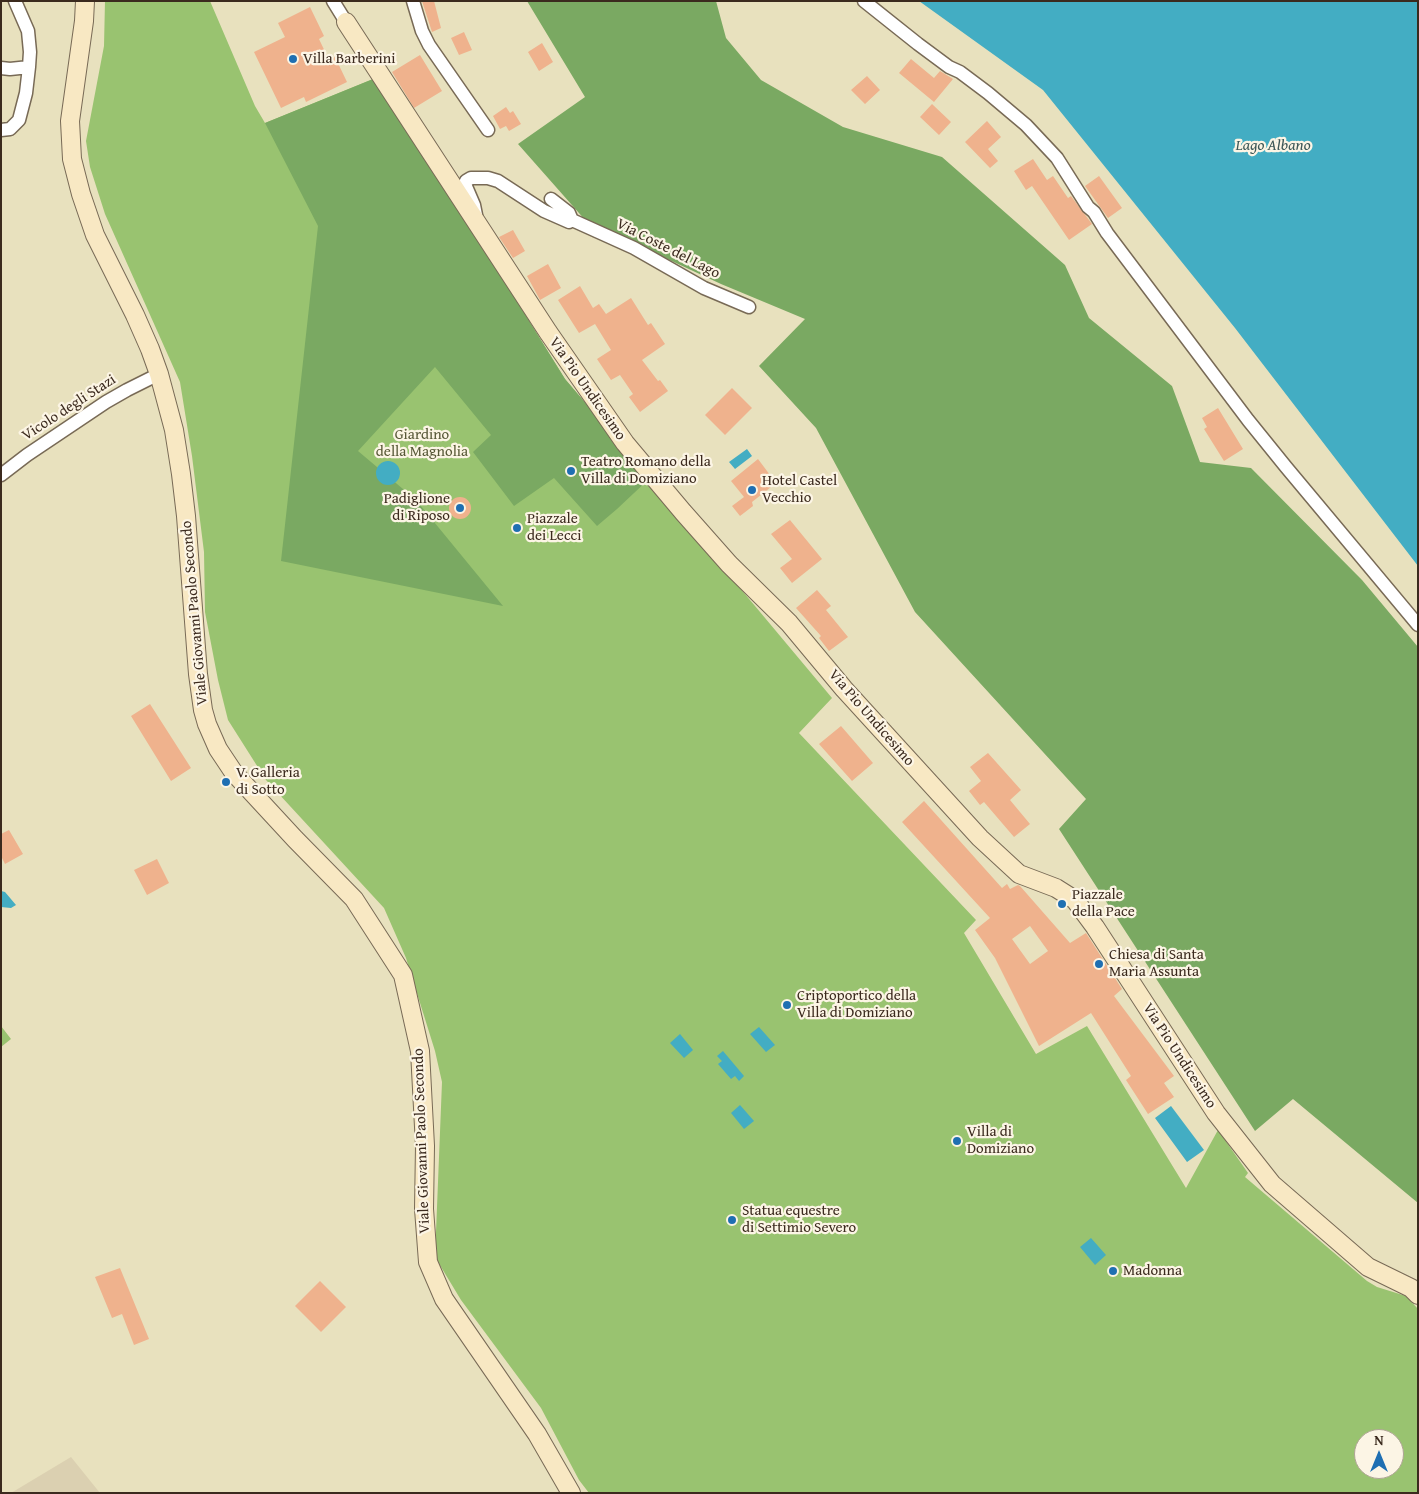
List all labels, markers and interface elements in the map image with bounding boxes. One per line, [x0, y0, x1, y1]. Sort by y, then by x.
place label: Villa Barberini [303, 50, 395, 68]
marker: Villa Barberini [287, 53, 299, 65]
water label: Lago Albano [1235, 136, 1311, 156]
street label: Via Coste del Lago [613, 215, 723, 283]
street label: Via Pio Undicesimo [545, 334, 629, 444]
street label: Vicolo degli Stazi [19, 371, 119, 445]
park label: Giardino della Magnolia [376, 426, 468, 461]
place label: Teatro Romano della Villa di Domiziano [581, 453, 711, 488]
marker: Teatro Romano della Villa di Domiziano [565, 465, 577, 477]
place label: Hotel Castel Vecchio [762, 472, 837, 507]
marker: Hotel Castel Vecchio [746, 484, 758, 496]
place label: Padiglione di Riposo [384, 490, 450, 525]
marker: Padiglione di Riposo [454, 502, 466, 514]
place label: Piazzale dei Lecci [527, 510, 581, 545]
street label: Viale Giovanni Paolo Secondo [178, 520, 212, 706]
marker: Piazzale dei Lecci [511, 522, 523, 534]
street label: Via Pio Undicesimo [824, 666, 918, 770]
place label: V. Galleria di Sotto [236, 764, 300, 799]
marker: V. Galleria di Sotto [220, 776, 232, 788]
place label: Piazzale della Pace [1072, 886, 1135, 921]
marker: Piazzale della Pace [1056, 898, 1068, 910]
place label: Chiesa di Santa Maria Assunta [1109, 946, 1204, 981]
marker: Chiesa di Santa Maria Assunta [1093, 958, 1105, 970]
place label: Criptoportico della Villa di Domiziano [797, 987, 916, 1022]
marker: Criptoportico della Villa di Domiziano [781, 999, 793, 1011]
street label: Via Pio Undicesimo [1138, 1000, 1220, 1112]
street label: Viale Giovanni Paolo Secondo [410, 1048, 434, 1234]
place label: Villa di Domiziano [967, 1123, 1034, 1158]
marker: Villa di Domiziano [951, 1135, 963, 1147]
place label: Statua equestre di Settimio Severo [742, 1202, 856, 1237]
marker: Statua equestre di Settimio Severo [726, 1214, 738, 1226]
place label: Madonna [1123, 1262, 1182, 1280]
marker: Madonna [1107, 1265, 1119, 1277]
north arrow [1354, 1429, 1404, 1479]
text: N [1374, 1430, 1384, 1450]

